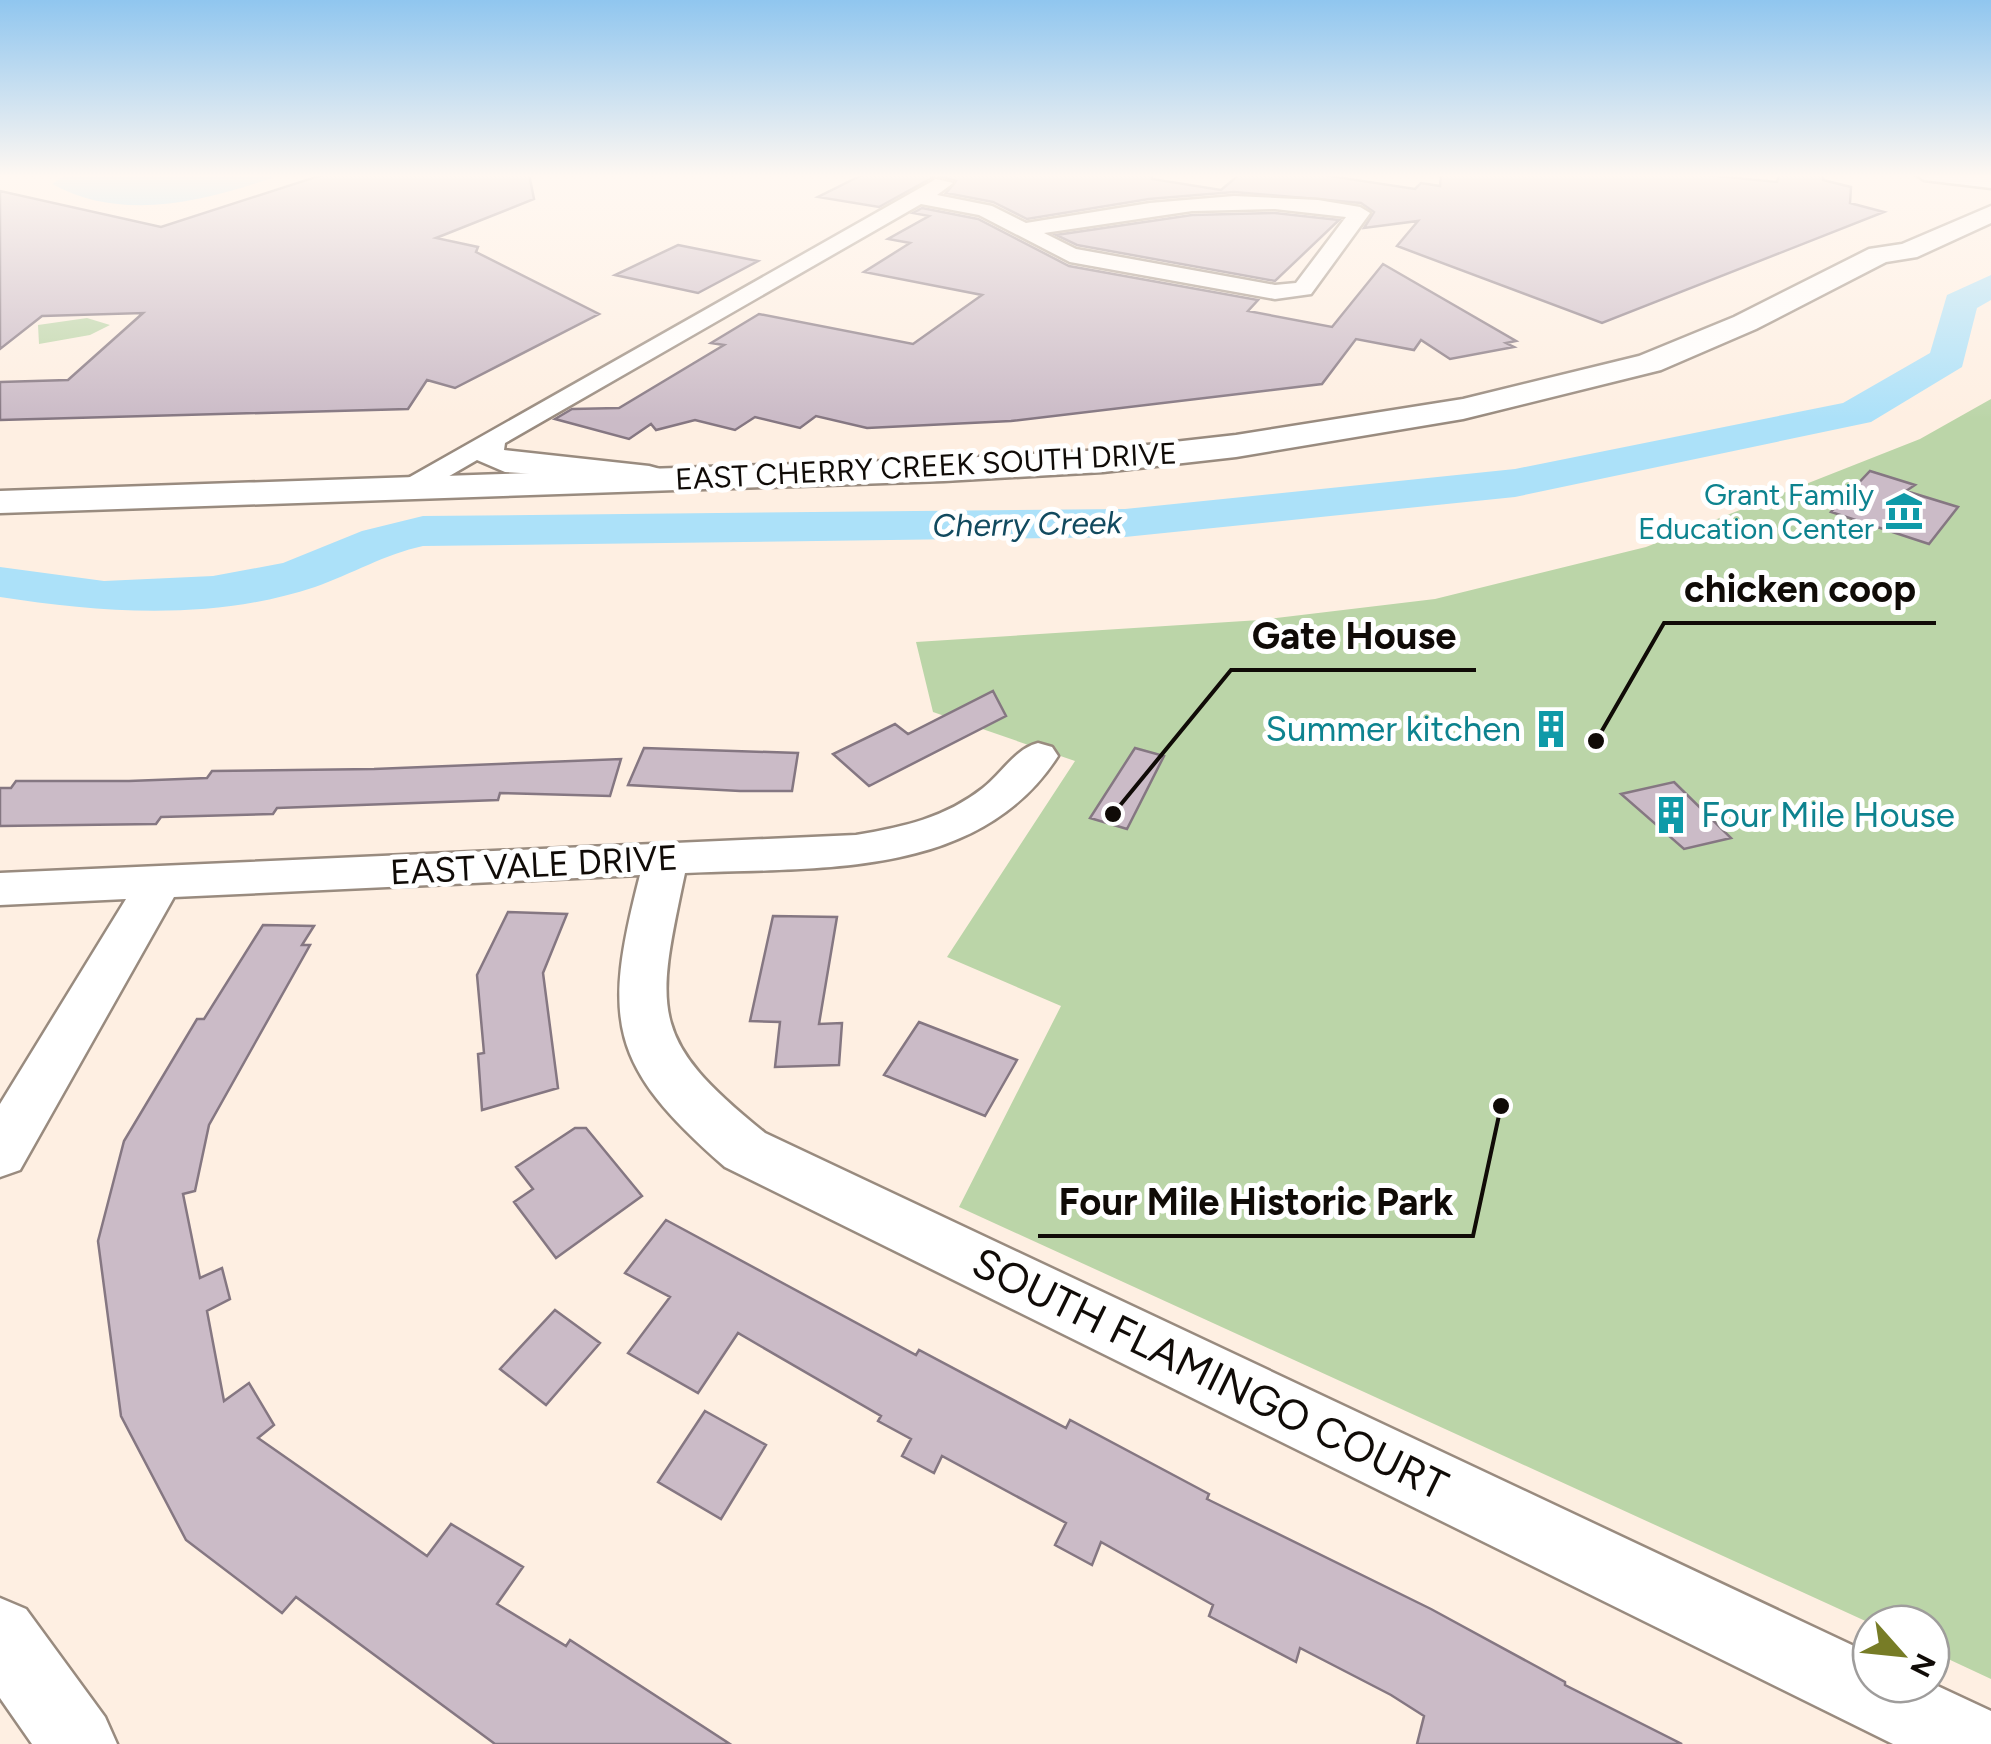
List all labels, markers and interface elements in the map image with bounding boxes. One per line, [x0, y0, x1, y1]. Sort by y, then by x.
street label: EAST CHERRY CREEK SOUTH DRIVE [674, 434, 1178, 498]
place label: Grant Family Education Center [1638, 476, 1874, 547]
museum icon: Grant Family Education Center [1883, 490, 1925, 532]
water label: Cherry Creek [932, 503, 1124, 545]
callout: chicken coop [1664, 555, 1936, 623]
text: chicken coop [1684, 566, 1916, 612]
callout: Gate House [1231, 602, 1476, 670]
text: Gate House [1252, 613, 1456, 659]
place label: Summer kitchen [1265, 708, 1521, 750]
building icon: Summer kitchen [1530, 708, 1572, 750]
building icon: Four Mile House [1650, 794, 1692, 836]
place label: Four Mile House [1701, 794, 1955, 836]
street label: EAST VALE DRIVE [389, 836, 679, 894]
callout: Four Mile Historic Park [1038, 1168, 1473, 1236]
text: Four Mile Historic Park [1059, 1179, 1454, 1225]
street label: SOUTH FLAMINGO COURT [964, 1237, 1456, 1511]
north arrow [1851, 1604, 1951, 1704]
text: N [1903, 1648, 1943, 1683]

